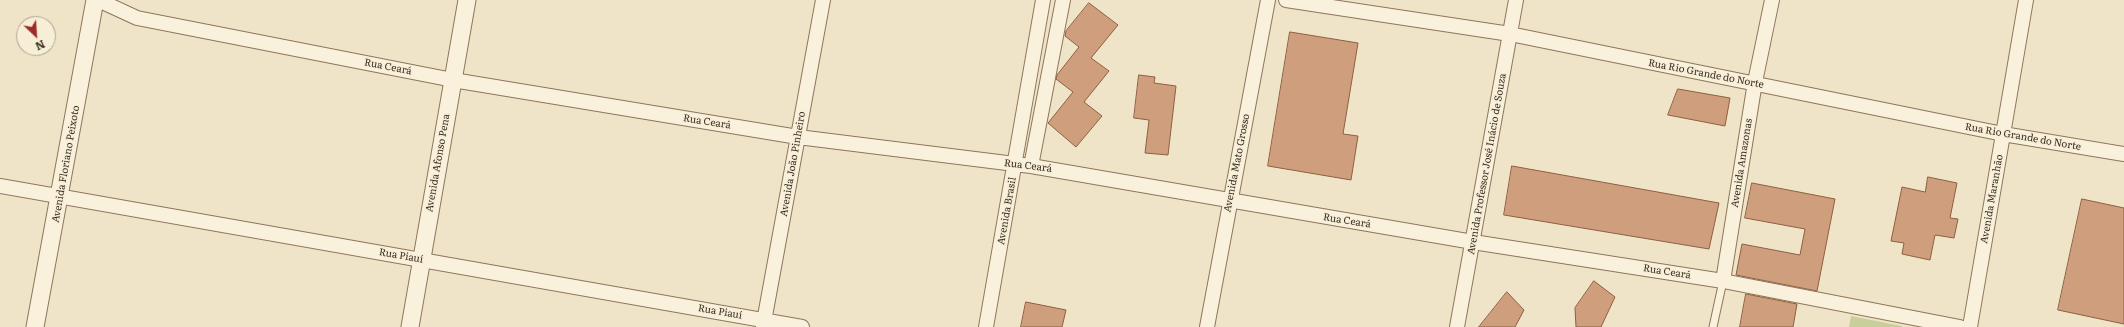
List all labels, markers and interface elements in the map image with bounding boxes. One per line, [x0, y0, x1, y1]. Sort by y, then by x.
north arrow [16, 16, 56, 56]
text: N [33, 37, 48, 55]
street label: Rua Ceará [363, 57, 413, 77]
street label: Rua Rio Grande do Norte [1647, 57, 1765, 91]
street label: Avenida Professor José Inácio de Souza [1465, 72, 1509, 256]
street label: Avenida Floriano Peixoto [50, 104, 82, 224]
street label: Avenida João Pinheiro [778, 111, 808, 217]
street label: Rua Ceará [682, 112, 732, 132]
street label: Avenida Afonso Pena [423, 113, 453, 213]
street label: Avenida Mato Grosso [1222, 113, 1252, 213]
street label: Avenida Amazonas [1729, 118, 1755, 208]
street label: Rua Rio Grande do Norte [1964, 121, 2082, 153]
street label: Avenida Maranhão [1978, 154, 2006, 244]
street label: Rua Ceará [1003, 157, 1053, 175]
street label: Avenida Brasil [995, 176, 1019, 246]
street label: Rua Ceará [1322, 211, 1372, 231]
street label: Rua Piauí [378, 246, 424, 266]
street label: Rua Ceará [1642, 262, 1692, 282]
street label: Rua Piauí [697, 302, 743, 322]

